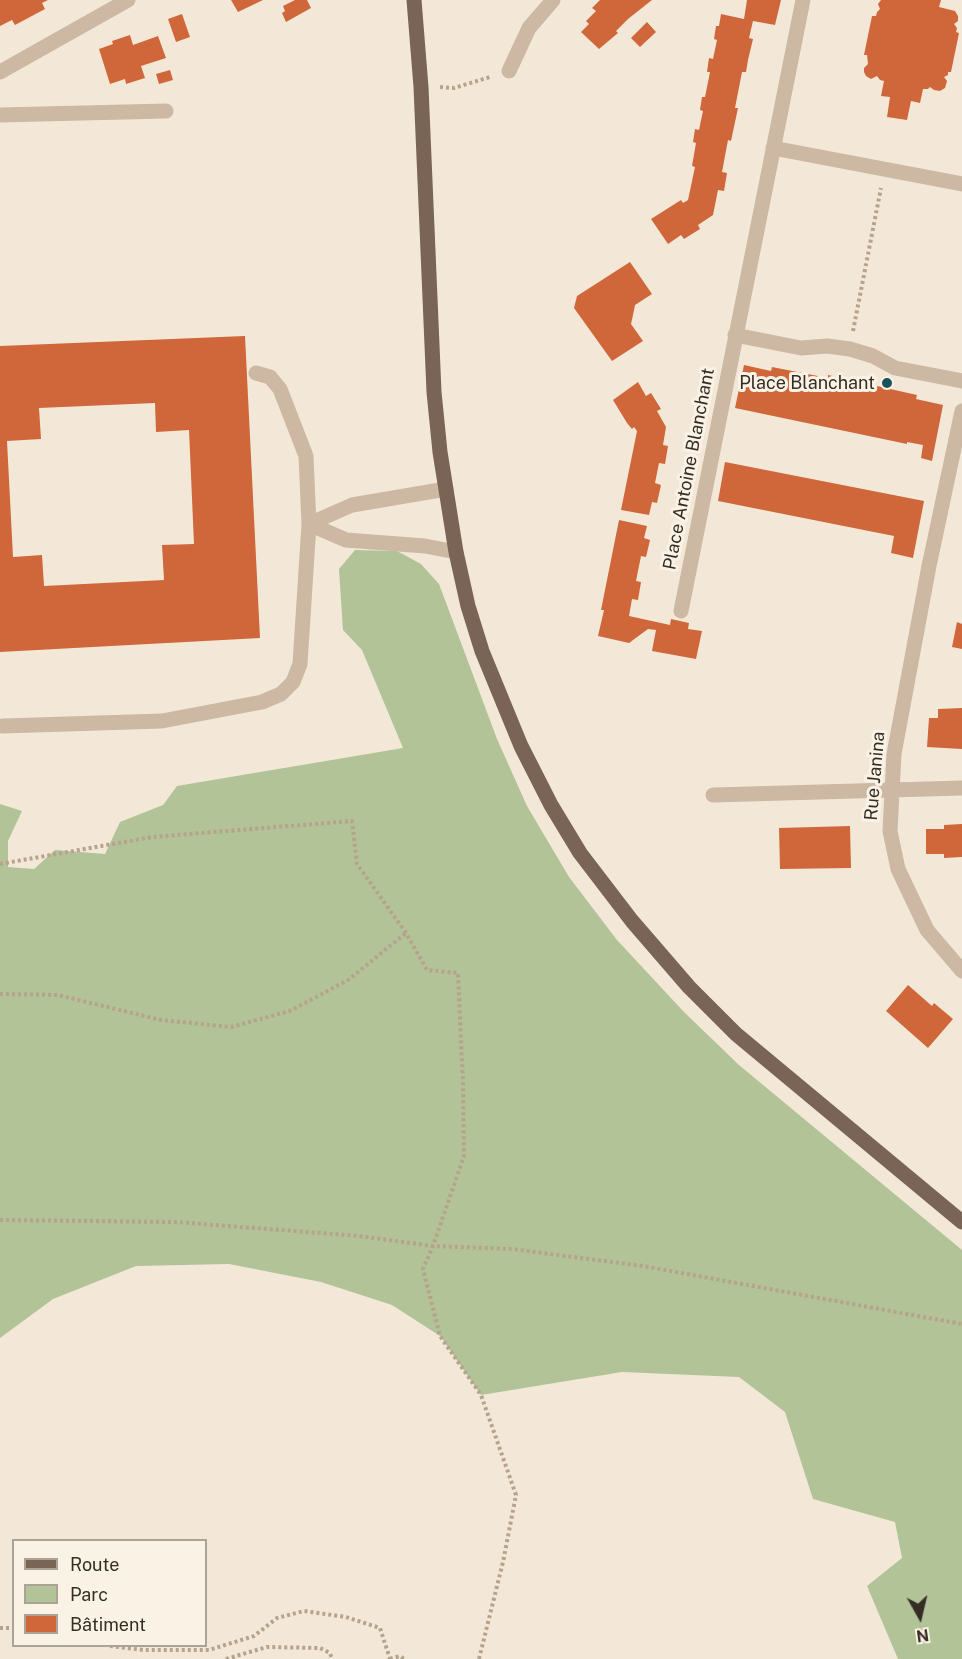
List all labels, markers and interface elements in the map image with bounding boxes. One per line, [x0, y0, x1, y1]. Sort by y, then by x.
street label: Place Antoine Blanchant [659, 366, 719, 572]
place label: Place Blanchant [739, 372, 875, 394]
marker: Place Blanchant [880, 376, 894, 390]
street label: Rue Janina [860, 731, 890, 821]
legend [12, 1539, 207, 1647]
text: Route [70, 1554, 119, 1575]
text: Parc [70, 1584, 108, 1605]
north arrow [890, 1587, 950, 1647]
text: Bâtiment [70, 1614, 146, 1635]
text: N [915, 1625, 930, 1646]

